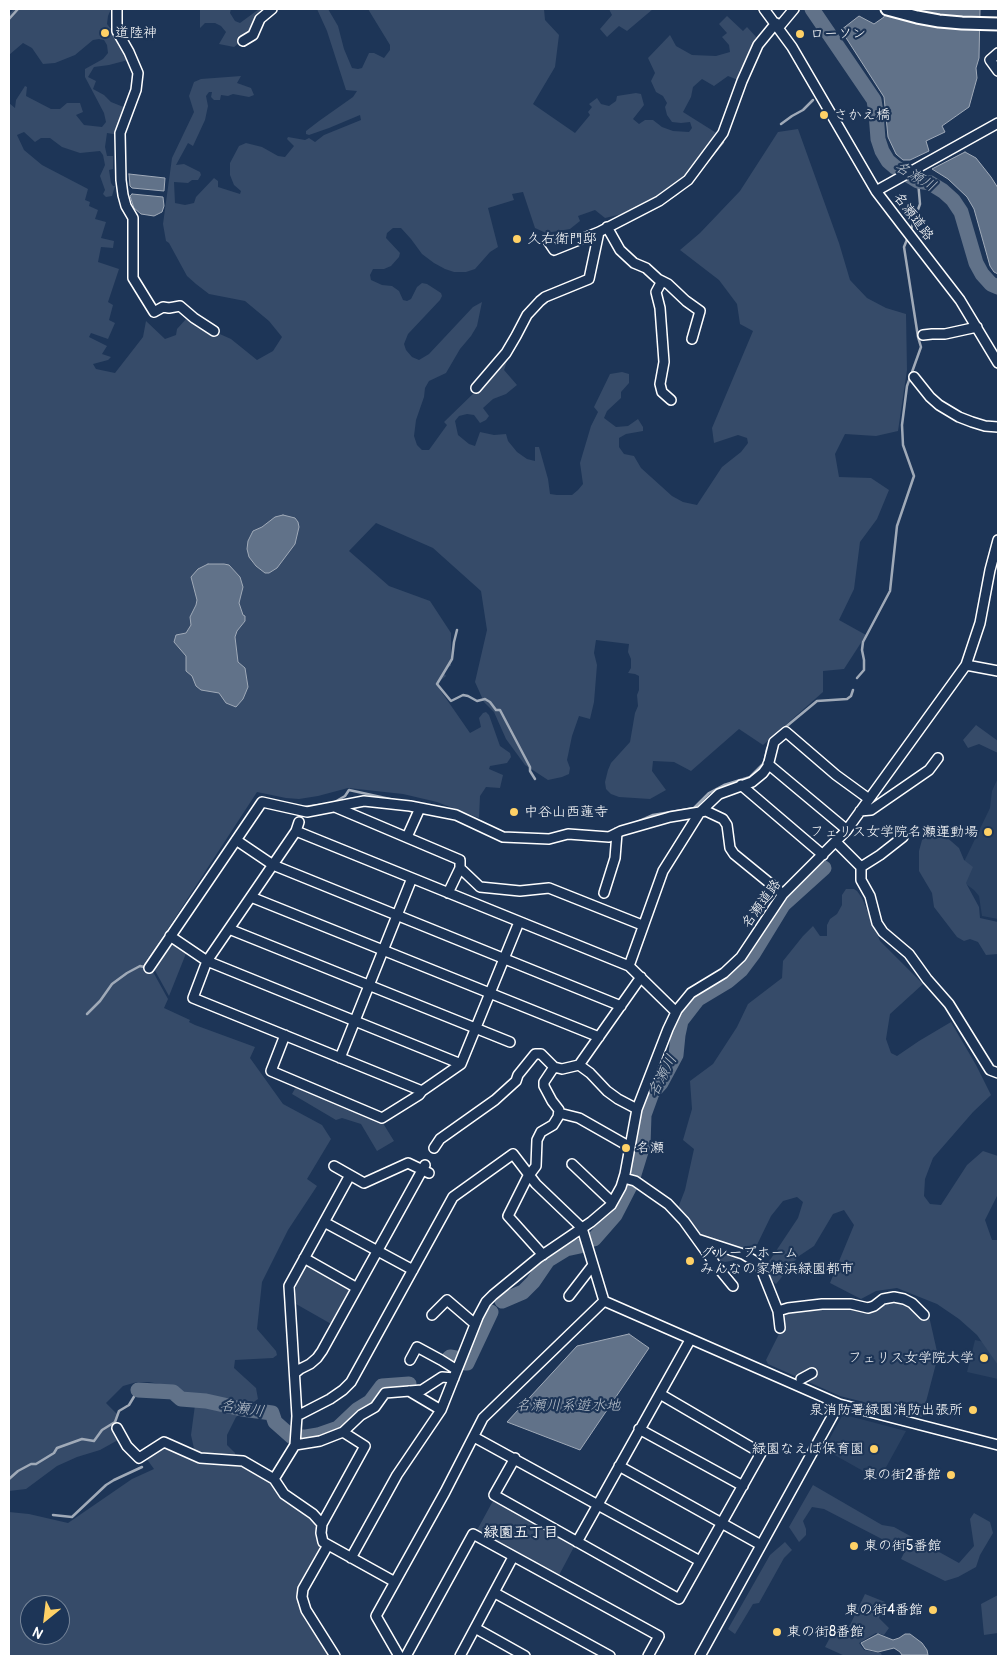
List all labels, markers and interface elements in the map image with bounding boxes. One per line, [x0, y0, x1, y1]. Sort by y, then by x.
place label: 道陸神 [115, 25, 157, 41]
place label: ローソン [810, 26, 866, 42]
marker: 道陸神 [99, 27, 111, 39]
marker: ローソン [794, 28, 806, 40]
place label: さかえ橋 [834, 107, 890, 123]
marker: さかえ橋 [818, 109, 830, 121]
water label: 名瀬川 [891, 158, 939, 196]
street label: 名瀬道路 [889, 190, 937, 244]
place label: 久右衛門邸 [527, 231, 597, 247]
marker: 久右衛門邸 [511, 233, 523, 245]
place label: 中谷山西蓮寺 [524, 804, 608, 820]
marker: 中谷山西蓮寺 [508, 806, 520, 818]
place label: フェリス女学院名瀬運動場 [810, 824, 978, 840]
marker: フェリス女学院名瀬運動場 [982, 826, 994, 838]
street label: 名瀬道路 [739, 876, 785, 932]
water label: 名瀬川 [644, 1052, 682, 1100]
place label: 名瀬 [636, 1140, 664, 1156]
marker: 名瀬 [620, 1142, 632, 1154]
place label: グループホーム みんなの家横浜緑園都市 [700, 1245, 854, 1278]
marker: グループホーム みんなの家横浜緑園都市 [684, 1255, 696, 1267]
place label: フェリス女学院大学 [848, 1350, 974, 1366]
marker: フェリス女学院大学 [978, 1352, 990, 1364]
water label: 名瀬川 [218, 1397, 266, 1421]
water label: 名瀬川系遊水地 [516, 1397, 620, 1415]
place label: 泉消防署緑園消防出張所 [809, 1402, 963, 1418]
marker: 泉消防署緑園消防出張所 [967, 1404, 979, 1416]
place label: 緑園なえば保育園 [752, 1441, 864, 1457]
marker: 緑園なえば保育園 [868, 1443, 880, 1455]
place label: 東の街2番館 [863, 1467, 941, 1483]
marker: 東の街2番館 [945, 1469, 957, 1481]
district label: 緑園五丁目 [484, 1524, 558, 1542]
place label: 東の街5番館 [864, 1538, 942, 1554]
marker: 東の街5番館 [848, 1540, 860, 1552]
north arrow [20, 1595, 70, 1645]
place label: 東の街4番館 [845, 1602, 923, 1618]
marker: 東の街4番館 [927, 1604, 939, 1616]
text: N [30, 1623, 46, 1642]
place label: 東の街8番館 [787, 1624, 864, 1640]
marker: 東の街8番館 [771, 1626, 783, 1638]

